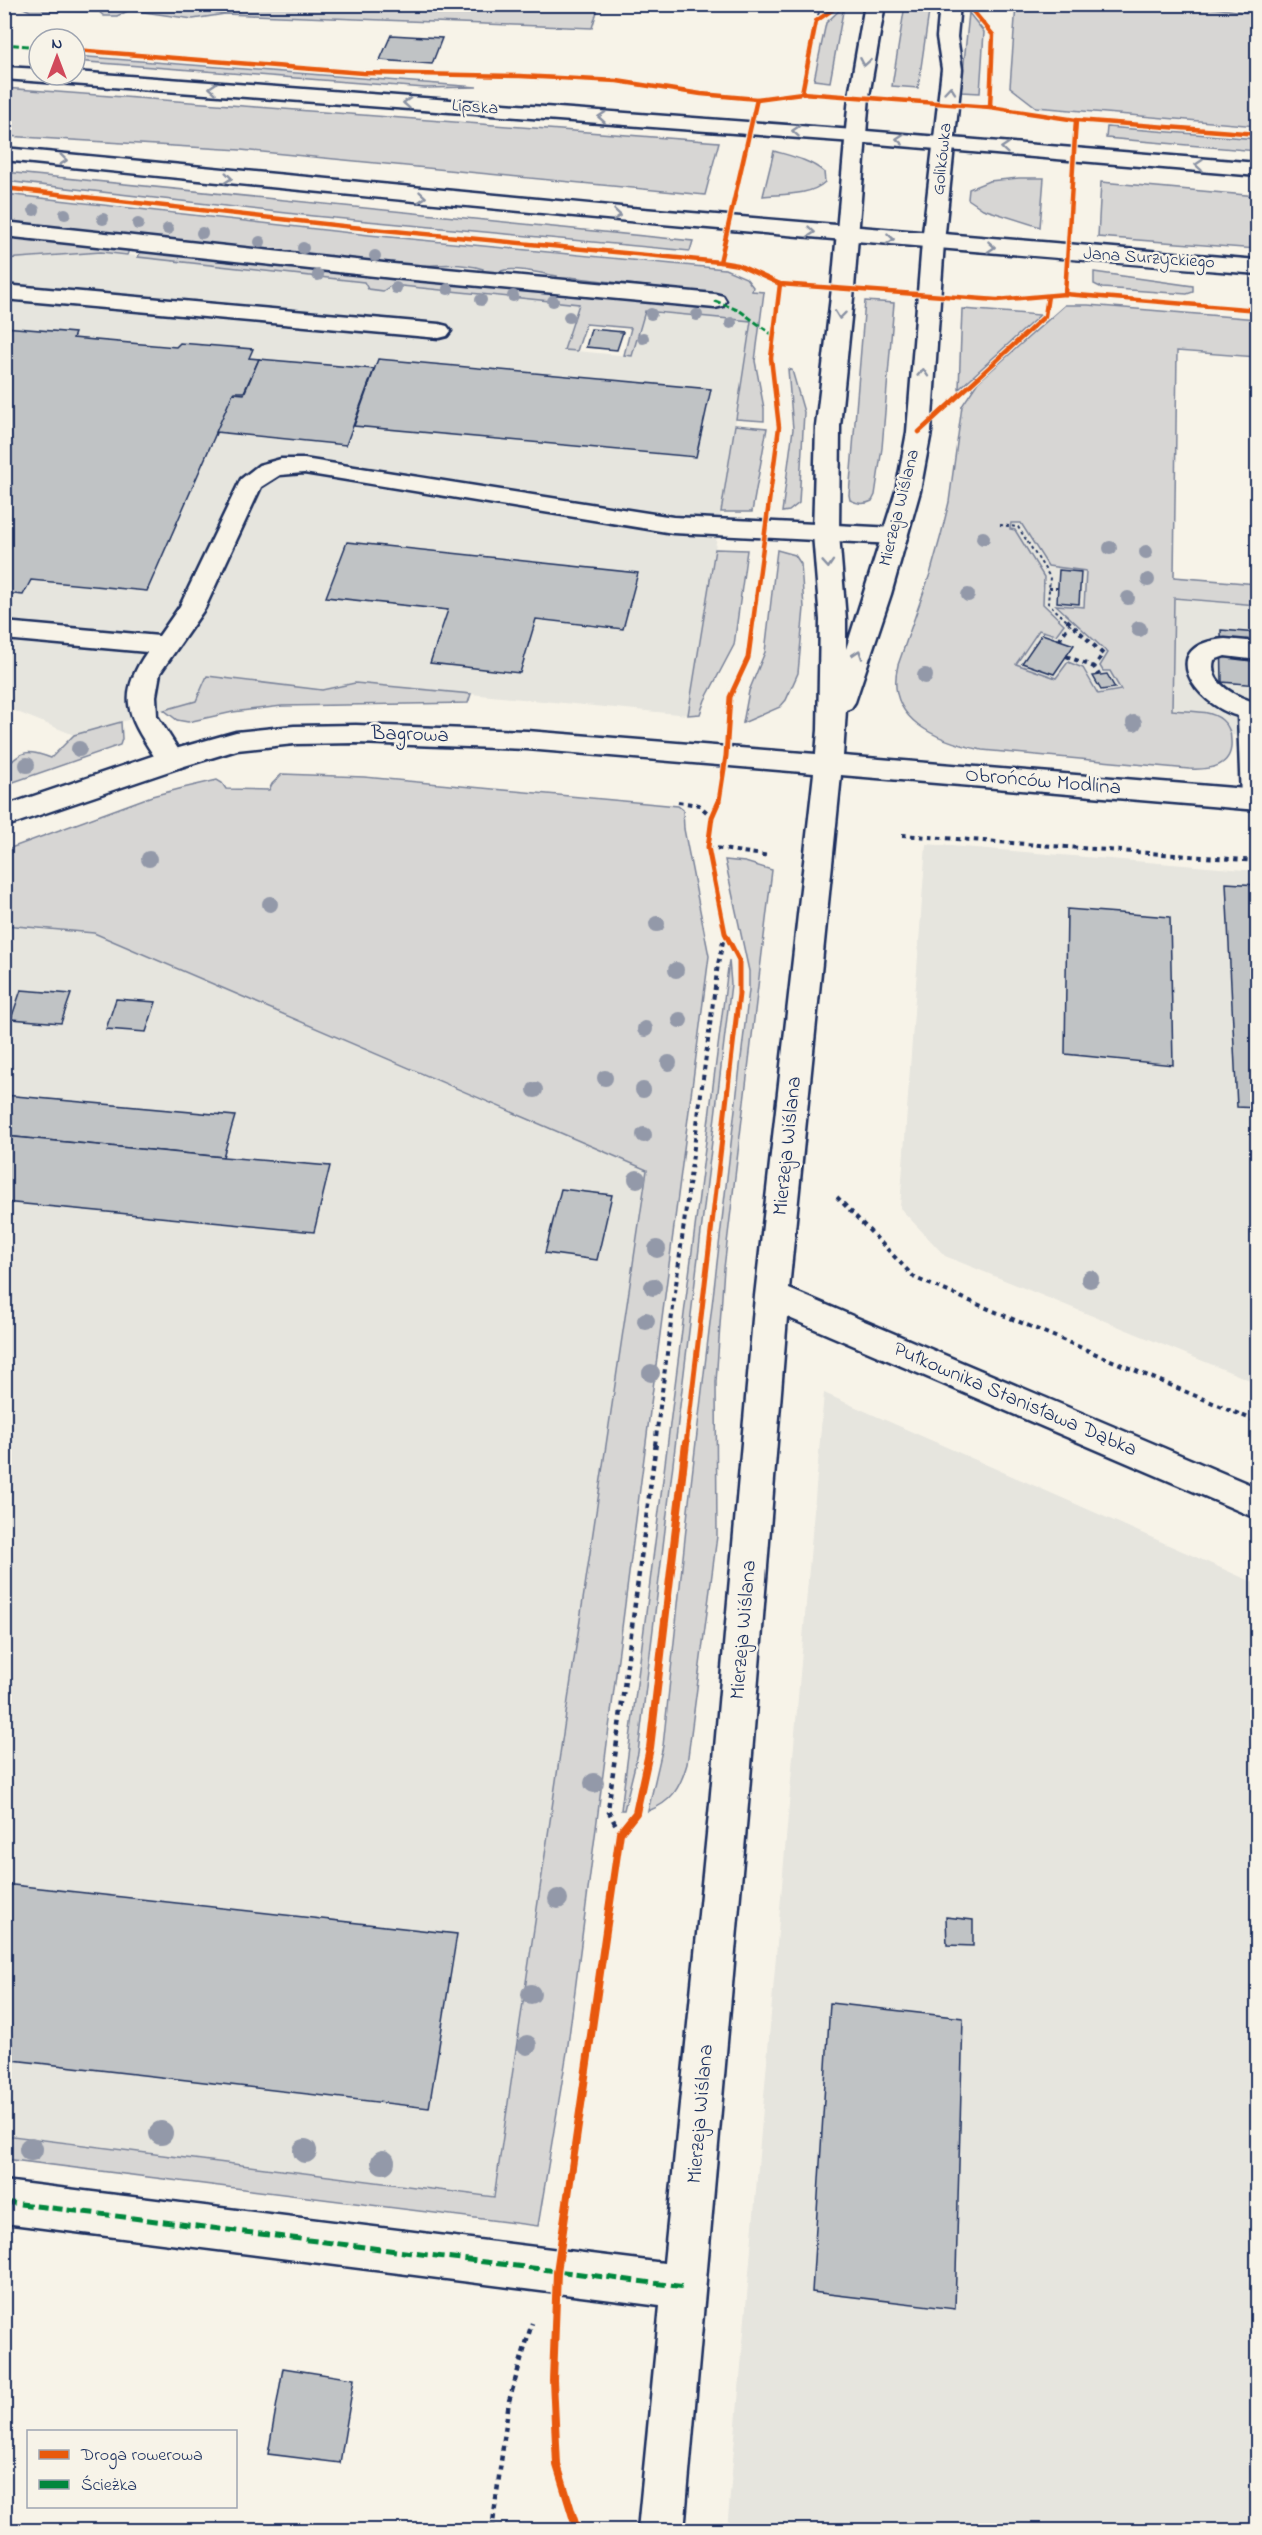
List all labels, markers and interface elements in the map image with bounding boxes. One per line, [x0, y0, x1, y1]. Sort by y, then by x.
north arrow [27, 27, 87, 87]
text: N [52, 32, 63, 56]
one-way arrow [859, 57, 871, 67]
one-way arrow [208, 82, 217, 95]
one-way arrow [943, 85, 956, 94]
street label: Lipska [451, 93, 499, 123]
one-way arrow [403, 97, 412, 110]
one-way arrow [597, 111, 606, 124]
street label: Golikówka [926, 122, 960, 196]
one-way arrow [792, 125, 801, 138]
one-way arrow [895, 133, 904, 146]
one-way arrow [1000, 142, 1010, 155]
one-way arrow [58, 153, 67, 166]
one-way arrow [1195, 159, 1204, 172]
one-way arrow [224, 171, 233, 183]
one-way arrow [418, 190, 427, 203]
one-way arrow [612, 208, 621, 221]
one-way arrow [806, 226, 815, 239]
one-way arrow [885, 232, 894, 245]
one-way arrow [987, 240, 996, 253]
street label: Jana Surzyckiego [1082, 241, 1216, 278]
one-way arrow [834, 310, 847, 319]
one-way arrow [916, 369, 929, 378]
street label: Mierzeja Wiślana [873, 447, 927, 569]
one-way arrow [822, 560, 835, 569]
one-way arrow [850, 650, 863, 660]
street label: Bagrowa [370, 719, 449, 753]
street label: Obrońców Modlina [964, 760, 1122, 804]
street label: Mierzeja Wiślana [766, 1075, 810, 1217]
street label: Pułkownika Stanisława Dąbka [888, 1335, 1142, 1465]
street label: Mierzeja Wiślana [723, 1559, 765, 1701]
street label: Mierzeja Wiślana [680, 2043, 722, 2185]
legend [27, 2430, 237, 2508]
text: Droga rowerowa [80, 2443, 203, 2470]
text: Ścieżka [81, 2473, 137, 2499]

